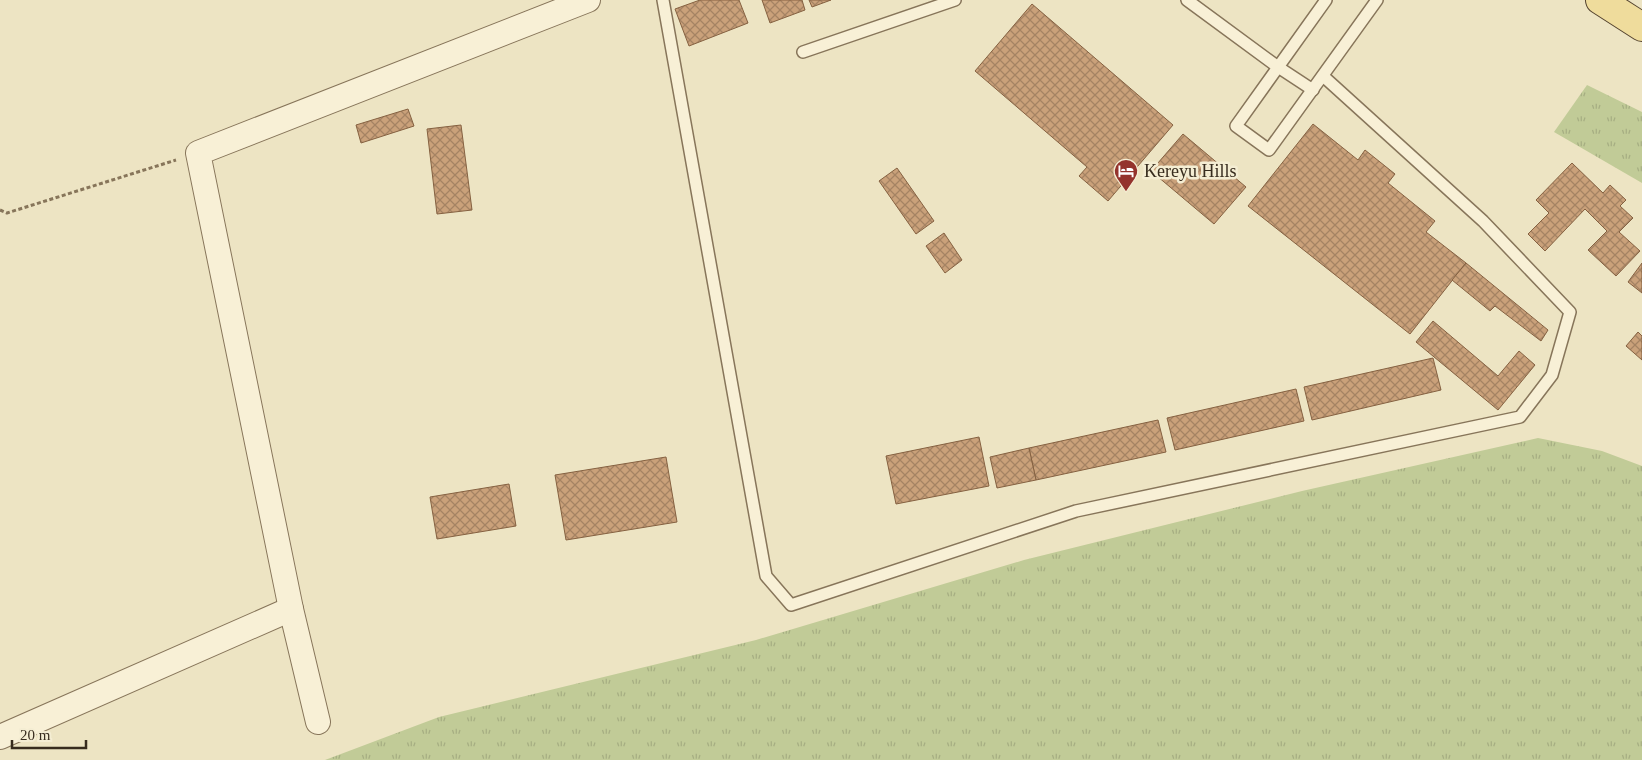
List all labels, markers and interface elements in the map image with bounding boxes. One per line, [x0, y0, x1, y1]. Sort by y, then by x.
hotel icon: Kereyu Hills [1113, 158, 1139, 192]
place label: Kereyu Hills [1144, 161, 1236, 181]
scale bar [12, 718, 86, 750]
text: 20 m [20, 727, 51, 743]

